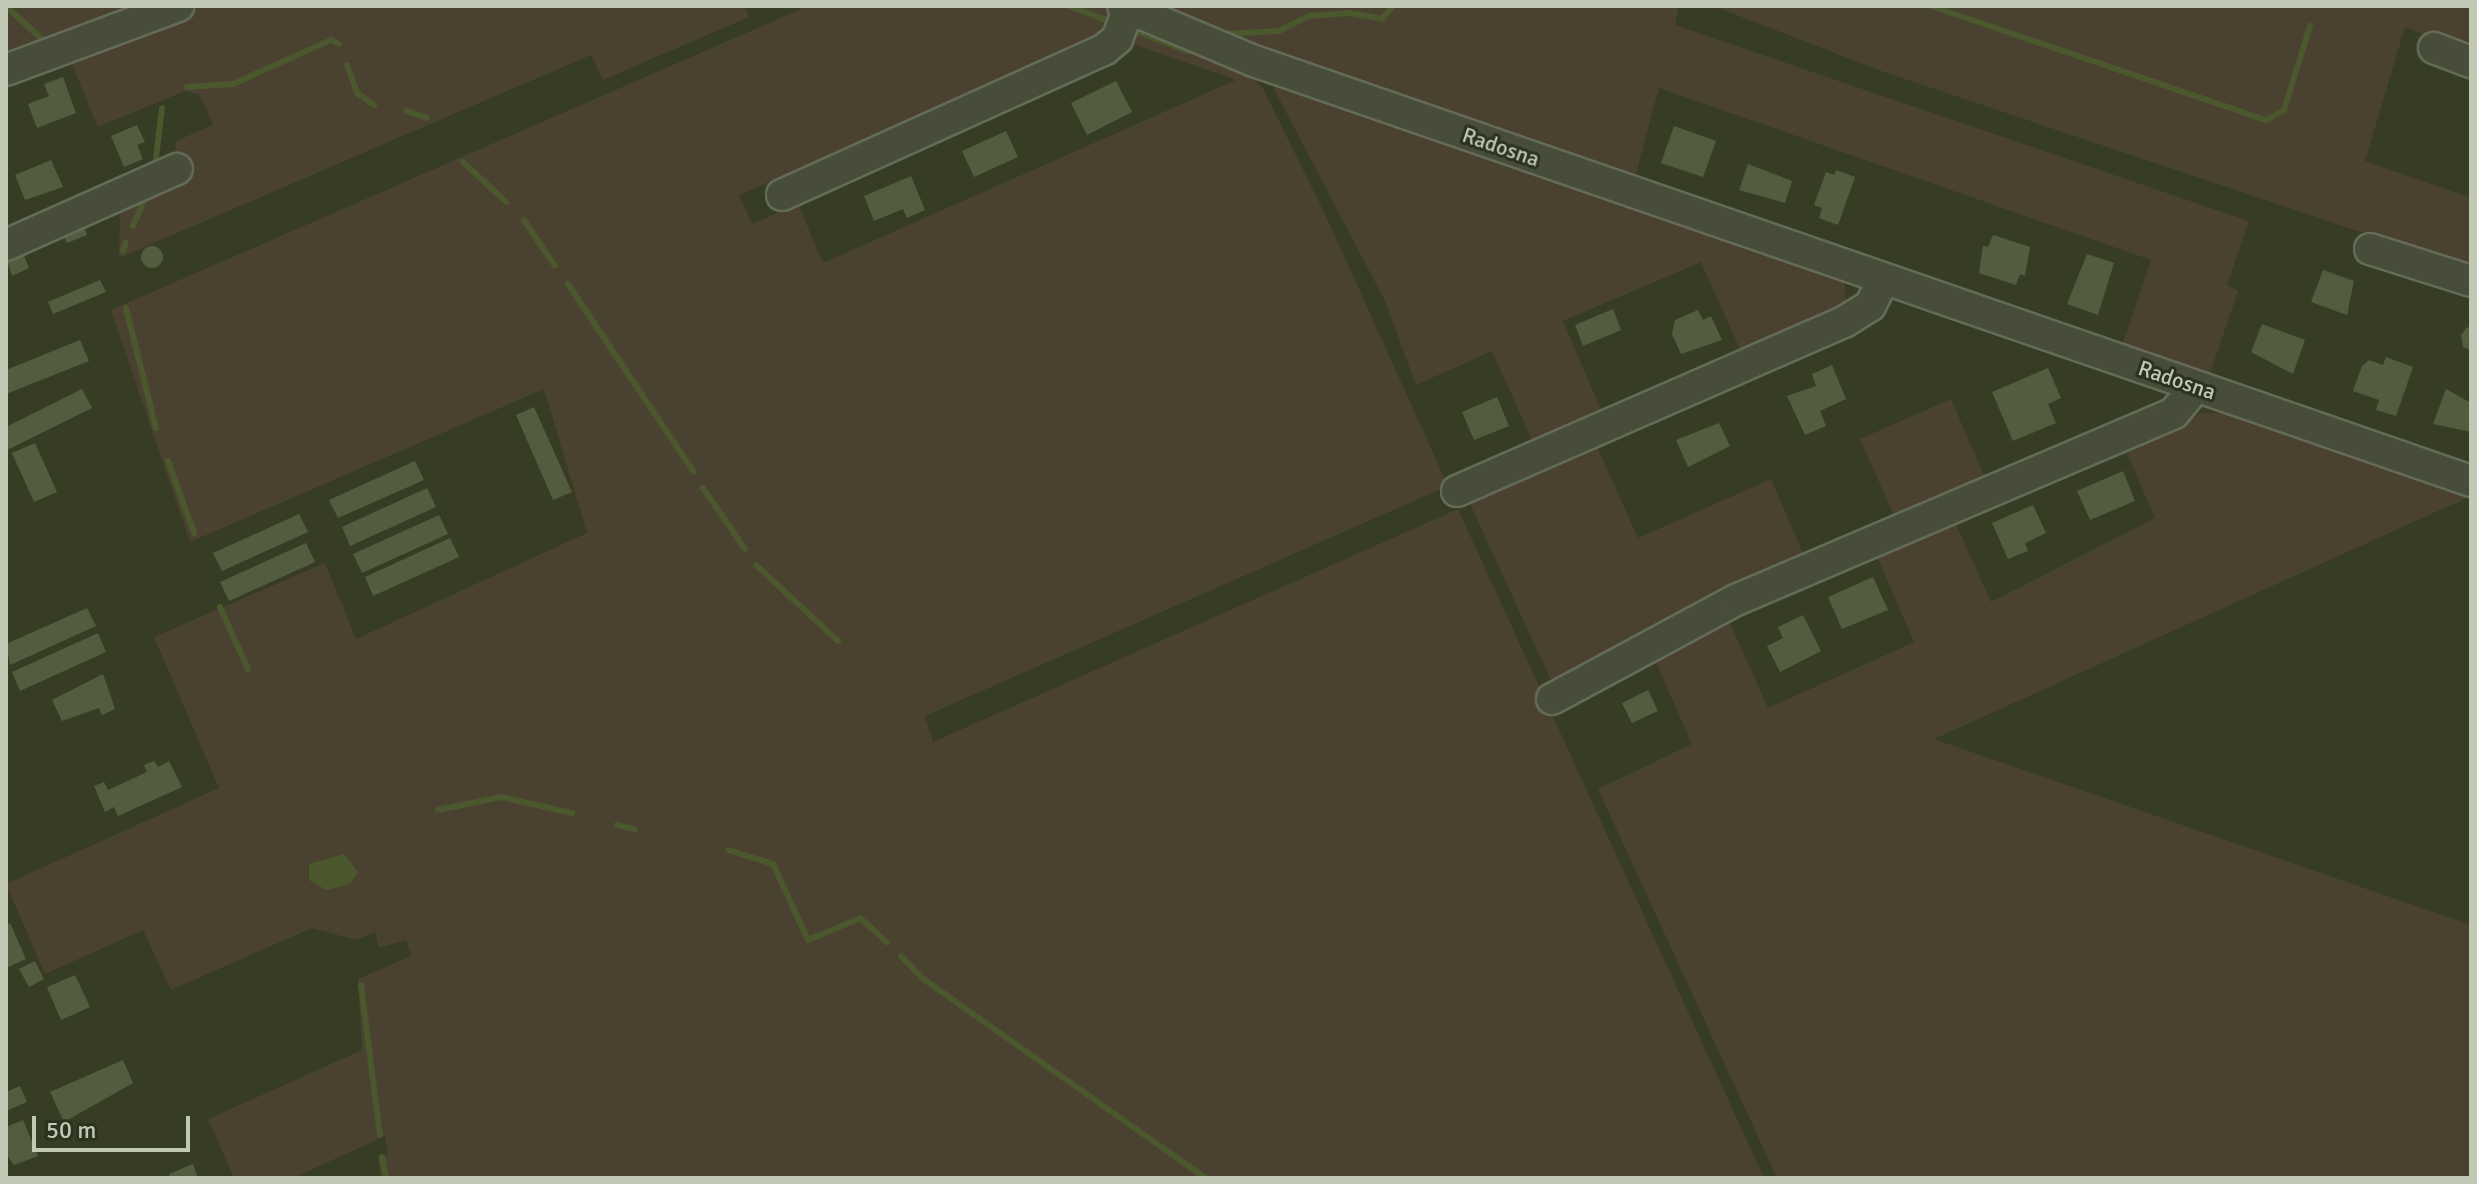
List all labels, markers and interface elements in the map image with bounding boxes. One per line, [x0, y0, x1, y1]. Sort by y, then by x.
street label: Radosna [1459, 121, 1543, 173]
street label: Radosna [2135, 354, 2219, 406]
scale bar [36, 1100, 194, 1150]
text: 50 m [46, 1115, 96, 1145]

